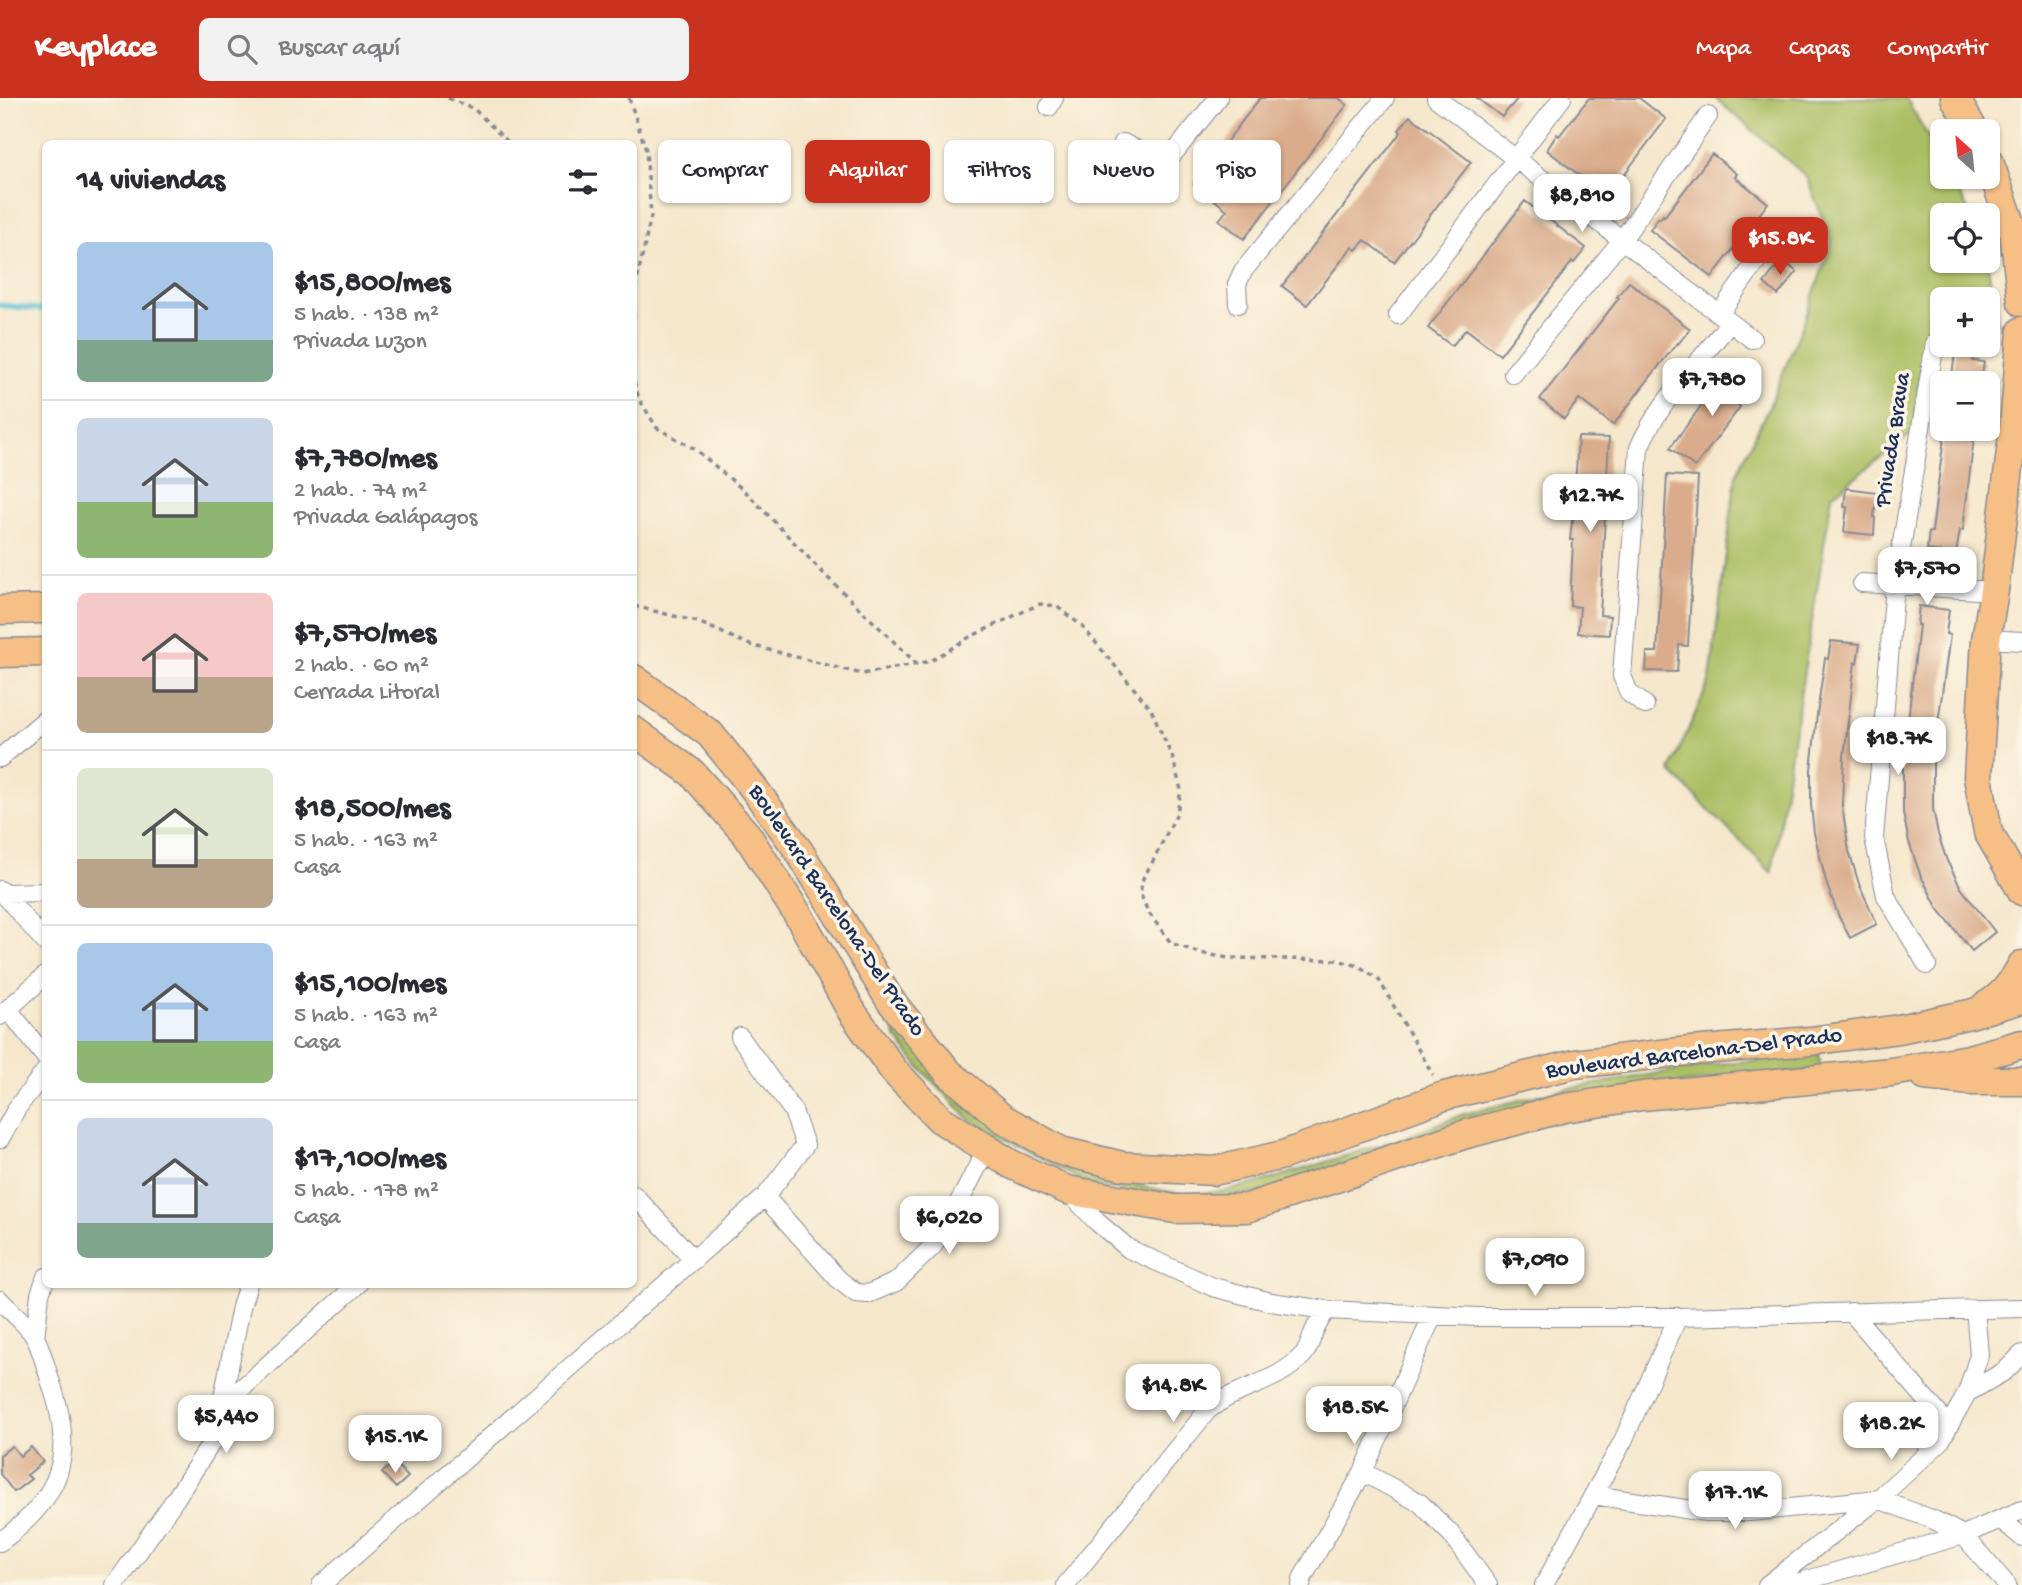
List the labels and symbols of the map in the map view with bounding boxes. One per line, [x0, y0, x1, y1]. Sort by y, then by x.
north arrow [1930, 119, 2000, 189]
pin: $8,810 [1525, 174, 1639, 234]
pin: $15.8K [1723, 218, 1837, 277]
pin: $7,780 [1655, 358, 1769, 418]
street label: Privada Brava [1870, 370, 1918, 510]
pin: $12.7K [1533, 474, 1647, 534]
pin: $7,570 [1870, 547, 1984, 607]
pin: $18.7K [1841, 718, 1955, 777]
street label: Boulevard Barcelona-Del Prado [741, 779, 931, 1042]
street label: Boulevard Barcelona-Del Prado [1543, 1022, 1844, 1086]
pin: $6,020 [892, 1196, 1006, 1256]
pin: $7,090 [1478, 1238, 1592, 1298]
pin: $14.8K [1116, 1364, 1230, 1424]
pin: $18.5K [1297, 1386, 1411, 1446]
pin: $5,440 [169, 1396, 283, 1455]
pin: $18.2K [1834, 1402, 1948, 1462]
pin: $15.1K [338, 1416, 452, 1475]
pin: $17.1K [1678, 1472, 1792, 1531]

